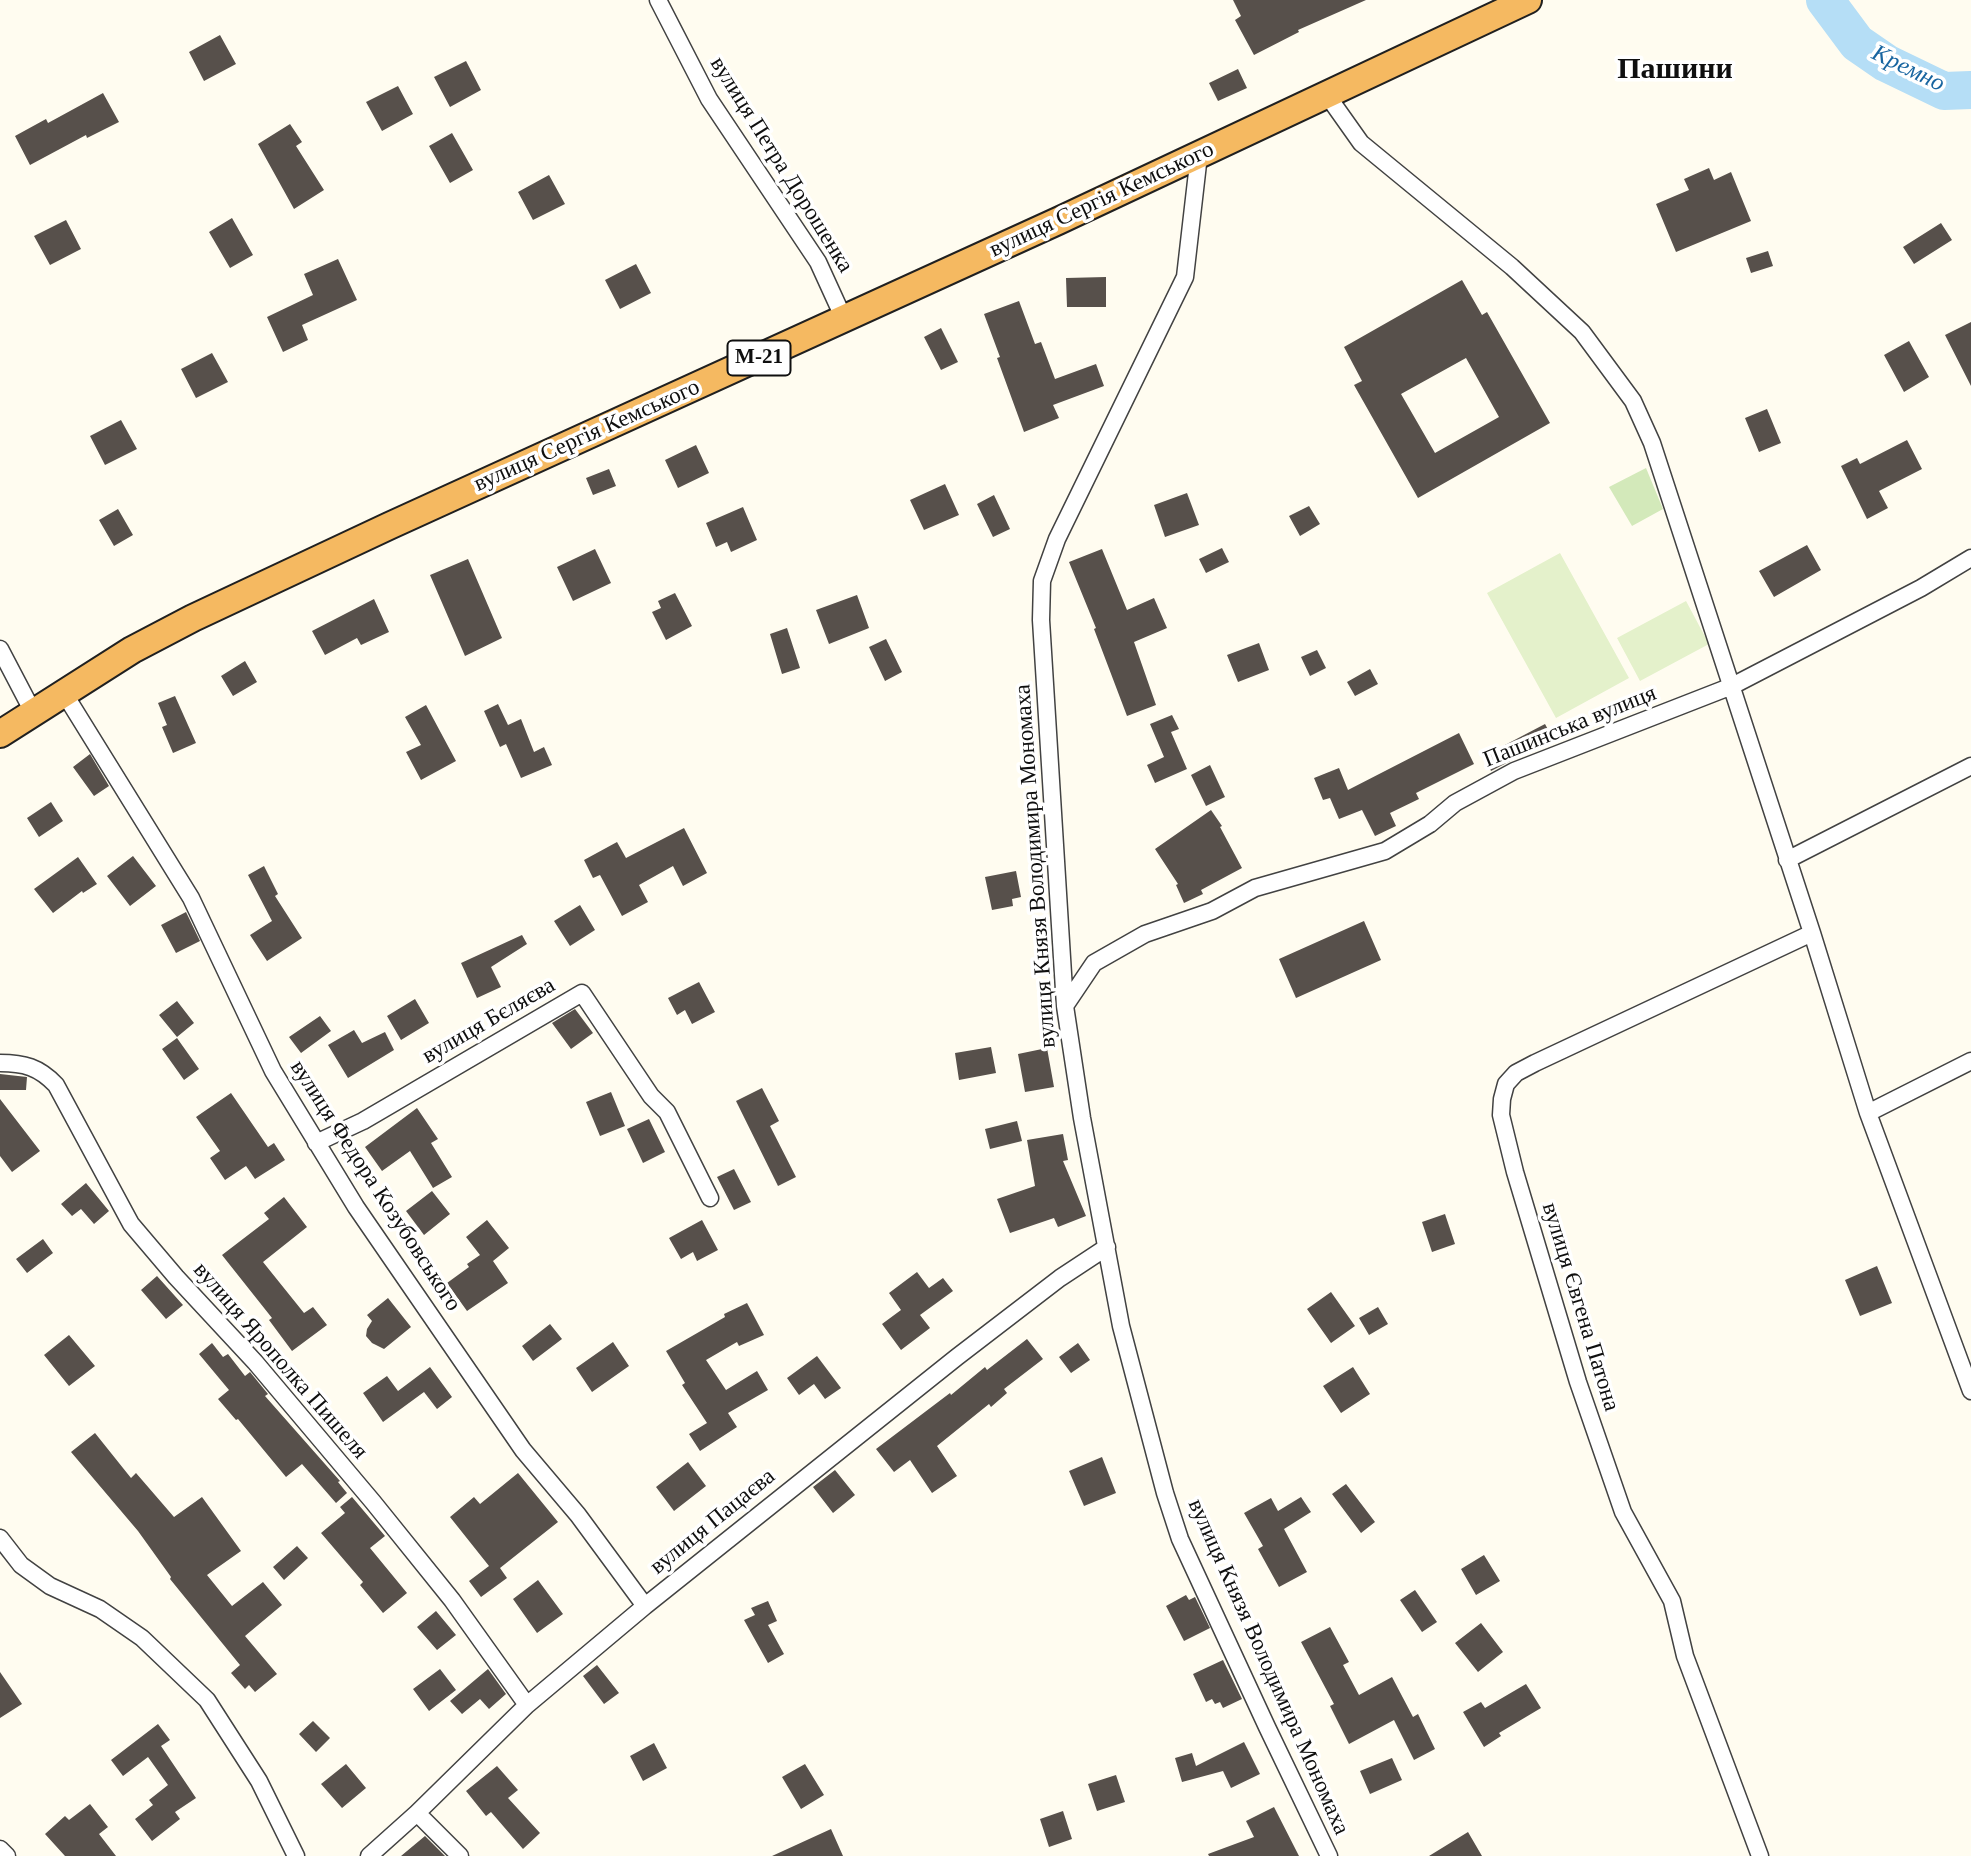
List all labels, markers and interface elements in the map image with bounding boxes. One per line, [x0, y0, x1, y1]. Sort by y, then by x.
water label: Кремно [1867, 39, 1949, 99]
street label: вулиця Петра Дорошенка [703, 52, 859, 278]
district label: Пашини [1617, 52, 1733, 88]
street label: вулиця Сергія Кемського [985, 136, 1219, 264]
road number: М-21 [728, 340, 790, 376]
street label: вулиця Сергія Кемського [470, 374, 704, 498]
street label: Пашинська вулиця [1480, 680, 1660, 774]
street label: вулиця Князя Володимира Мономаха [1010, 683, 1062, 1049]
street label: вулиця Бєляєва [418, 972, 560, 1070]
street label: вулиця Федора Козубовського [283, 1055, 467, 1317]
street label: вулиця Євгена Патона [1535, 1199, 1625, 1415]
street label: вулиця Ярополка Пишеля [187, 1257, 373, 1465]
street label: вулиця Пацаєва [645, 1463, 781, 1581]
street label: вулиця Князя Володимира Мономаха [1181, 1495, 1355, 1839]

